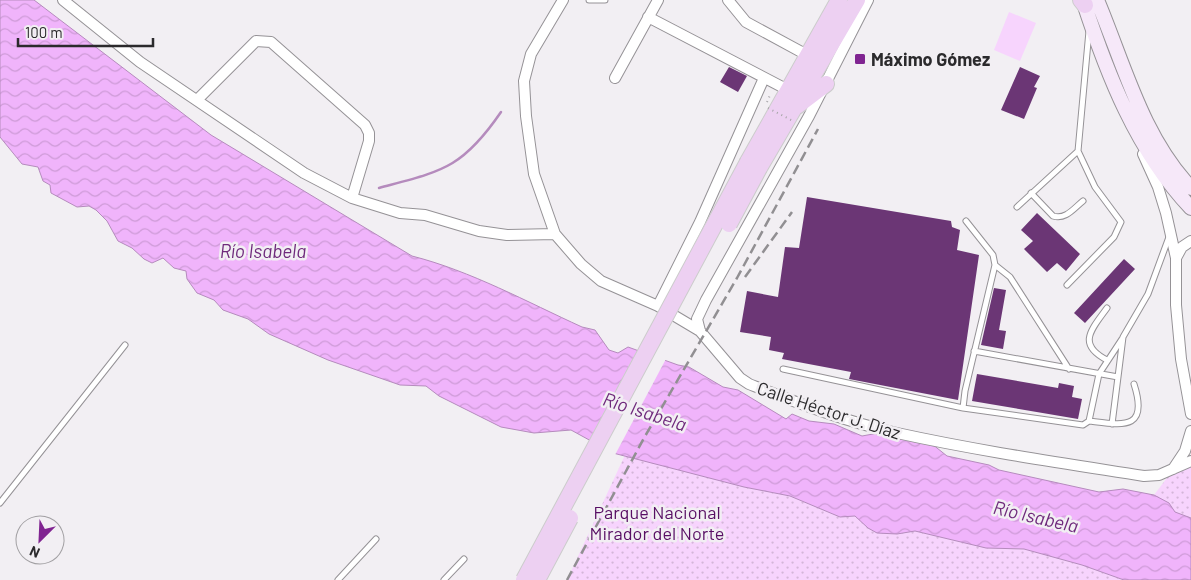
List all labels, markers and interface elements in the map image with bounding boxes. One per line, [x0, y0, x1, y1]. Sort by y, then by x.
scale bar [18, 15, 152, 47]
text: 100 m [25, 23, 63, 41]
place label: Máximo Gómez [871, 48, 990, 70]
marker: Máximo Gómez [853, 52, 867, 66]
water label: Río Isabela [220, 239, 306, 262]
street label: Calle Héctor J. Díaz [755, 376, 903, 444]
water label: Río Isabela [600, 387, 690, 435]
water label: Río Isabela [991, 495, 1081, 537]
park label: Parque Nacional Mirador del Norte [590, 501, 724, 544]
north arrow [15, 515, 65, 565]
text: N [27, 543, 42, 562]

